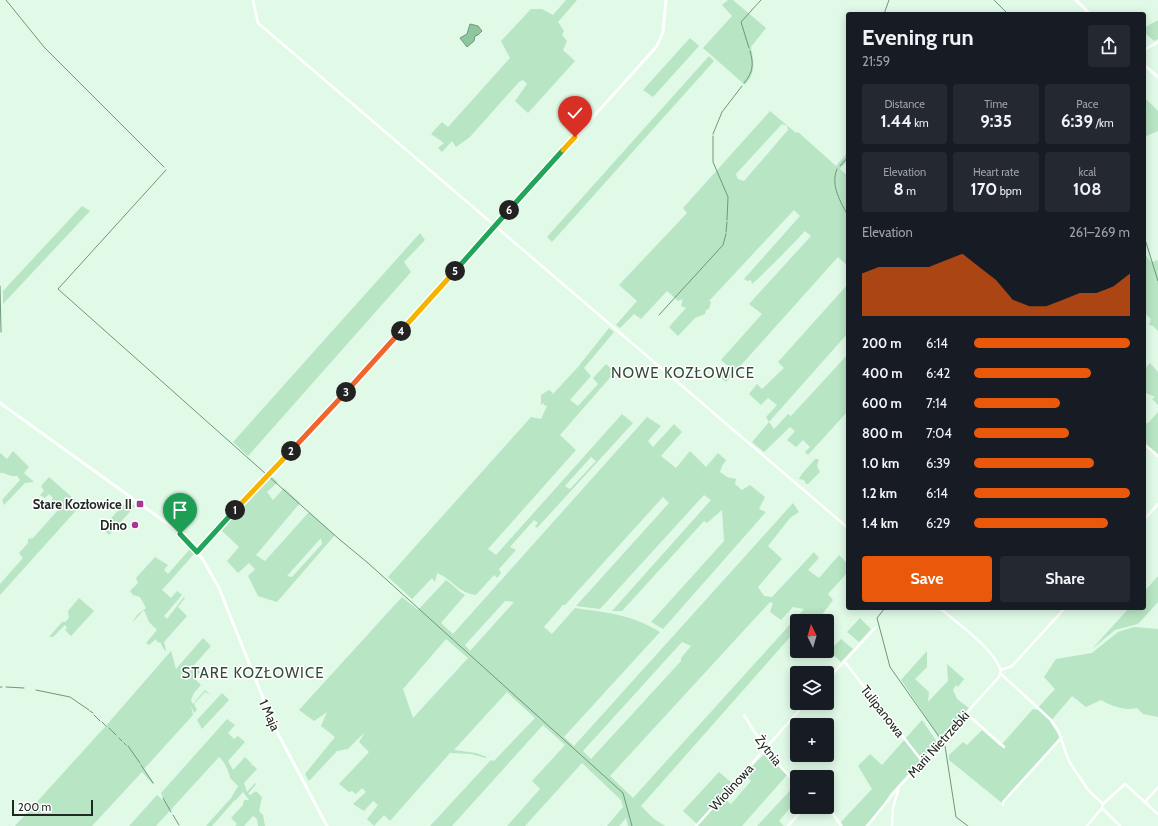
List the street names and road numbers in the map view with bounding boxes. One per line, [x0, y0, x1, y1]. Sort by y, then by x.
street label: Tulipanowa [858, 682, 909, 741]
street label: 1 Maja [255, 697, 284, 734]
street label: Marii Nietrzebki [904, 707, 972, 781]
street label: Żytnia [752, 732, 786, 769]
street label: Wiolinowa [706, 760, 757, 814]

